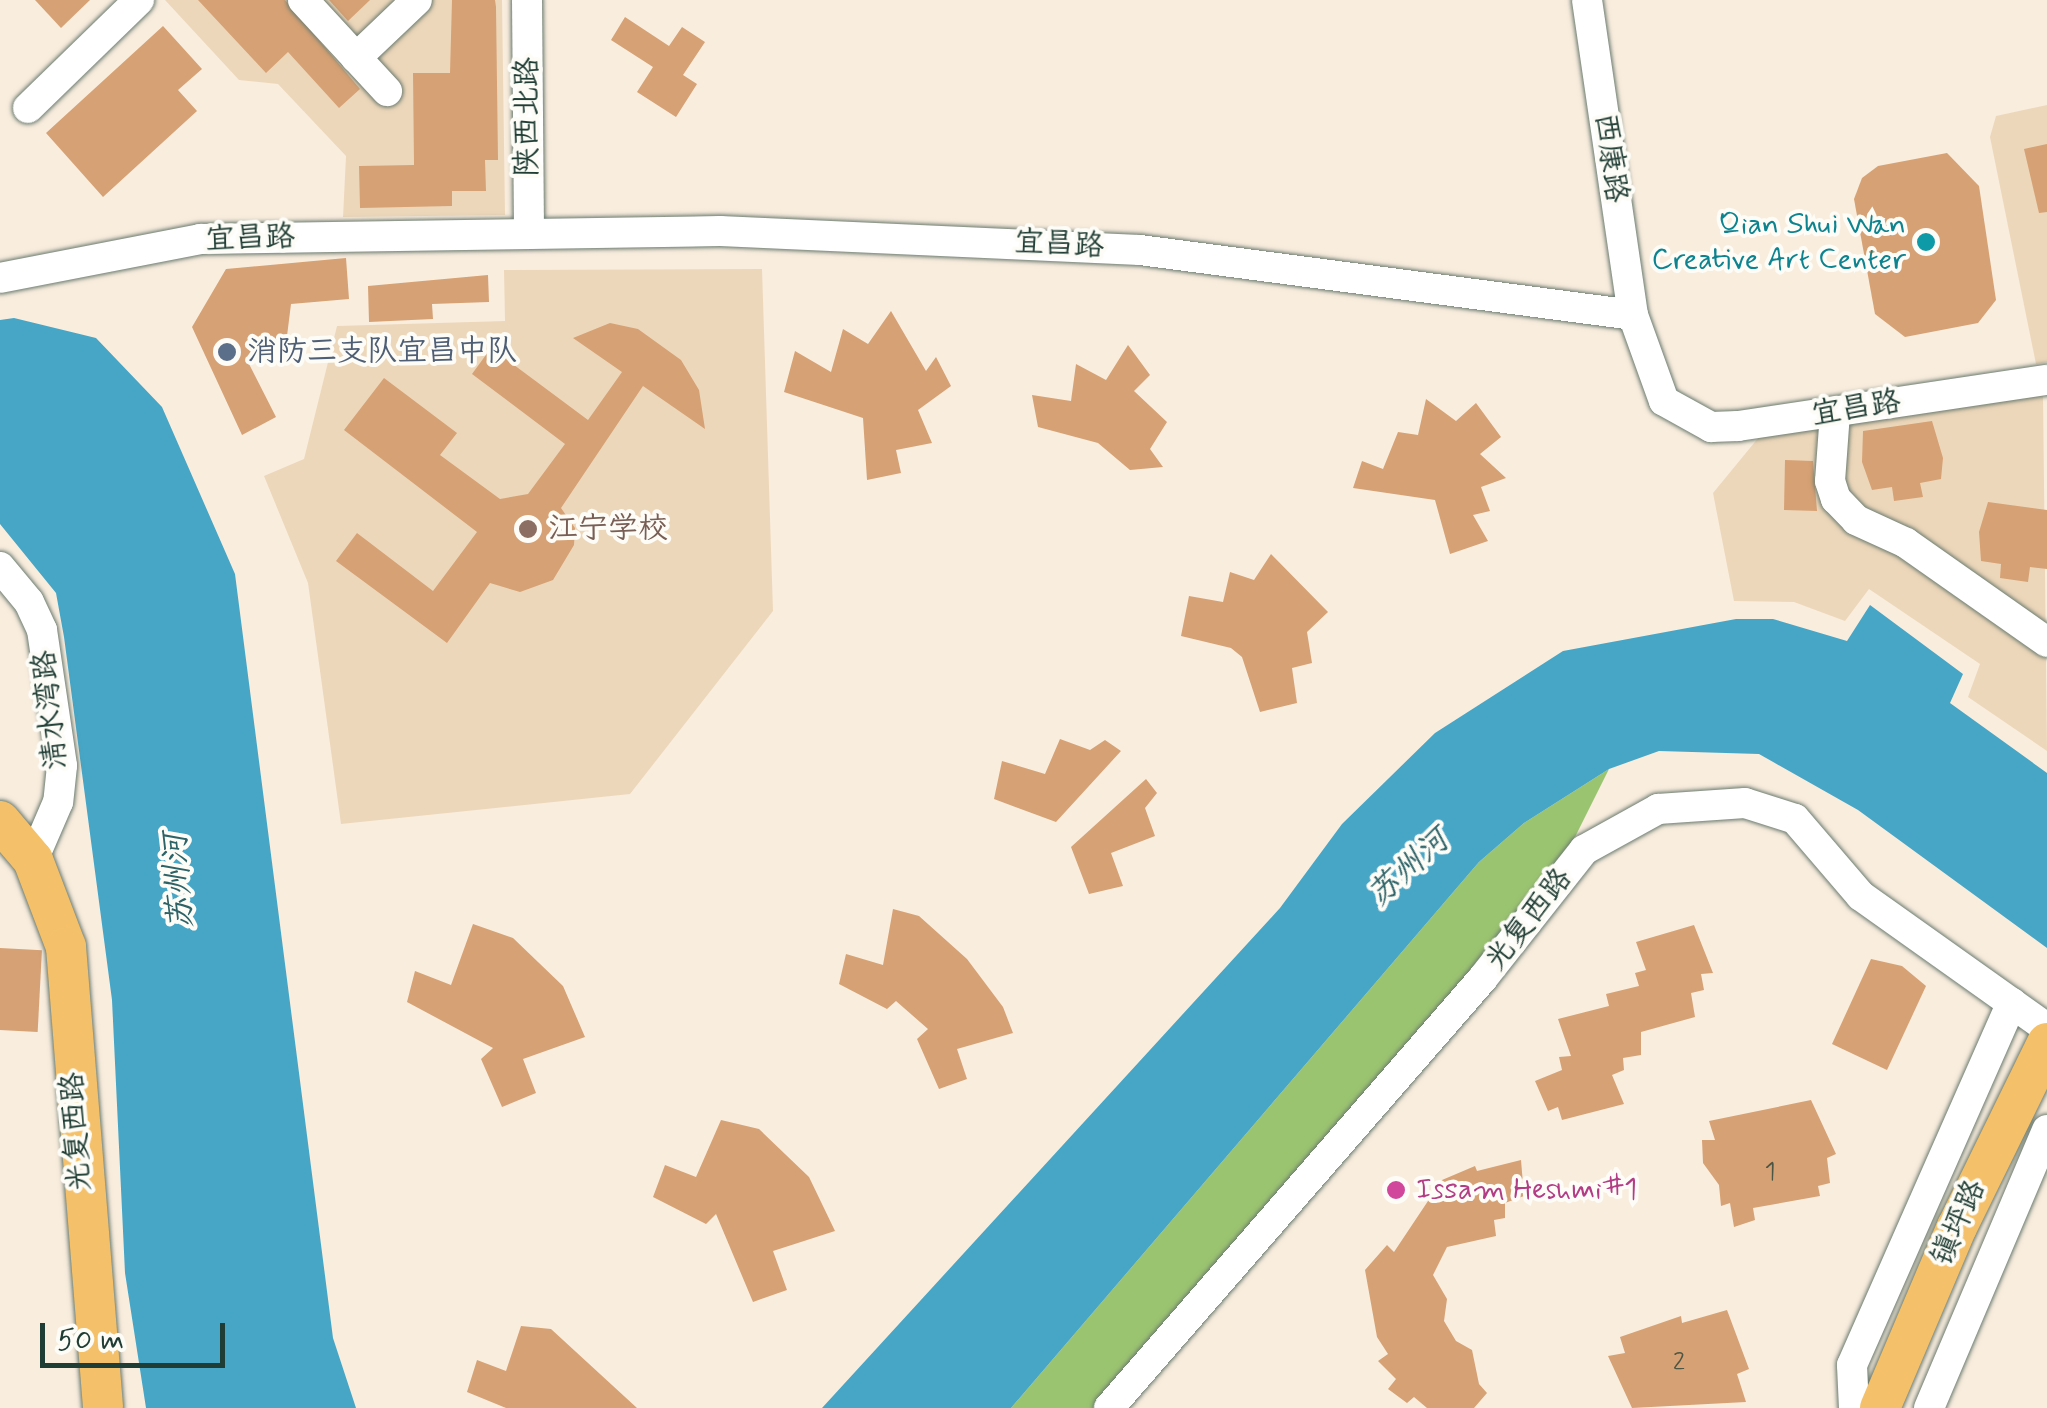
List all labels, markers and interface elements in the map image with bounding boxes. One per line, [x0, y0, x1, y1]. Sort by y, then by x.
street label: 陕西北路 [510, 57, 546, 177]
street label: 西康路 [1586, 111, 1634, 205]
place label: Qian Shui Wan Creative Art Center [1646, 207, 1906, 278]
street label: 宜昌路 [204, 219, 296, 259]
street label: 宜昌路 [1013, 225, 1105, 265]
marker: Qian Shui Wan Creative Art Center [1915, 231, 1937, 253]
place label: 消防三支队宜昌中队 [247, 334, 517, 370]
marker: 消防三支队宜昌中队 [216, 341, 238, 363]
street label: 宜昌路 [1809, 384, 1903, 434]
place label: 江宁学校 [548, 511, 668, 547]
marker: 江宁学校 [517, 518, 539, 540]
street label: 清水湾路 [27, 648, 75, 772]
water label: 苏州河 [1360, 822, 1458, 914]
water label: 苏州河 [156, 832, 202, 930]
street label: 光复西路 [1478, 862, 1580, 978]
street label: 光复西路 [55, 1071, 99, 1193]
house number: 1 [1764, 1158, 1776, 1188]
place label: Issam Heshmi#1 [1416, 1172, 1638, 1208]
street label: 镇坪路 [1924, 1175, 1994, 1271]
marker: Issam Heshmi#1 [1385, 1179, 1407, 1201]
scale bar [45, 1303, 230, 1365]
text: 50 m [57, 1321, 124, 1360]
house number: 2 [1673, 1348, 1685, 1378]

